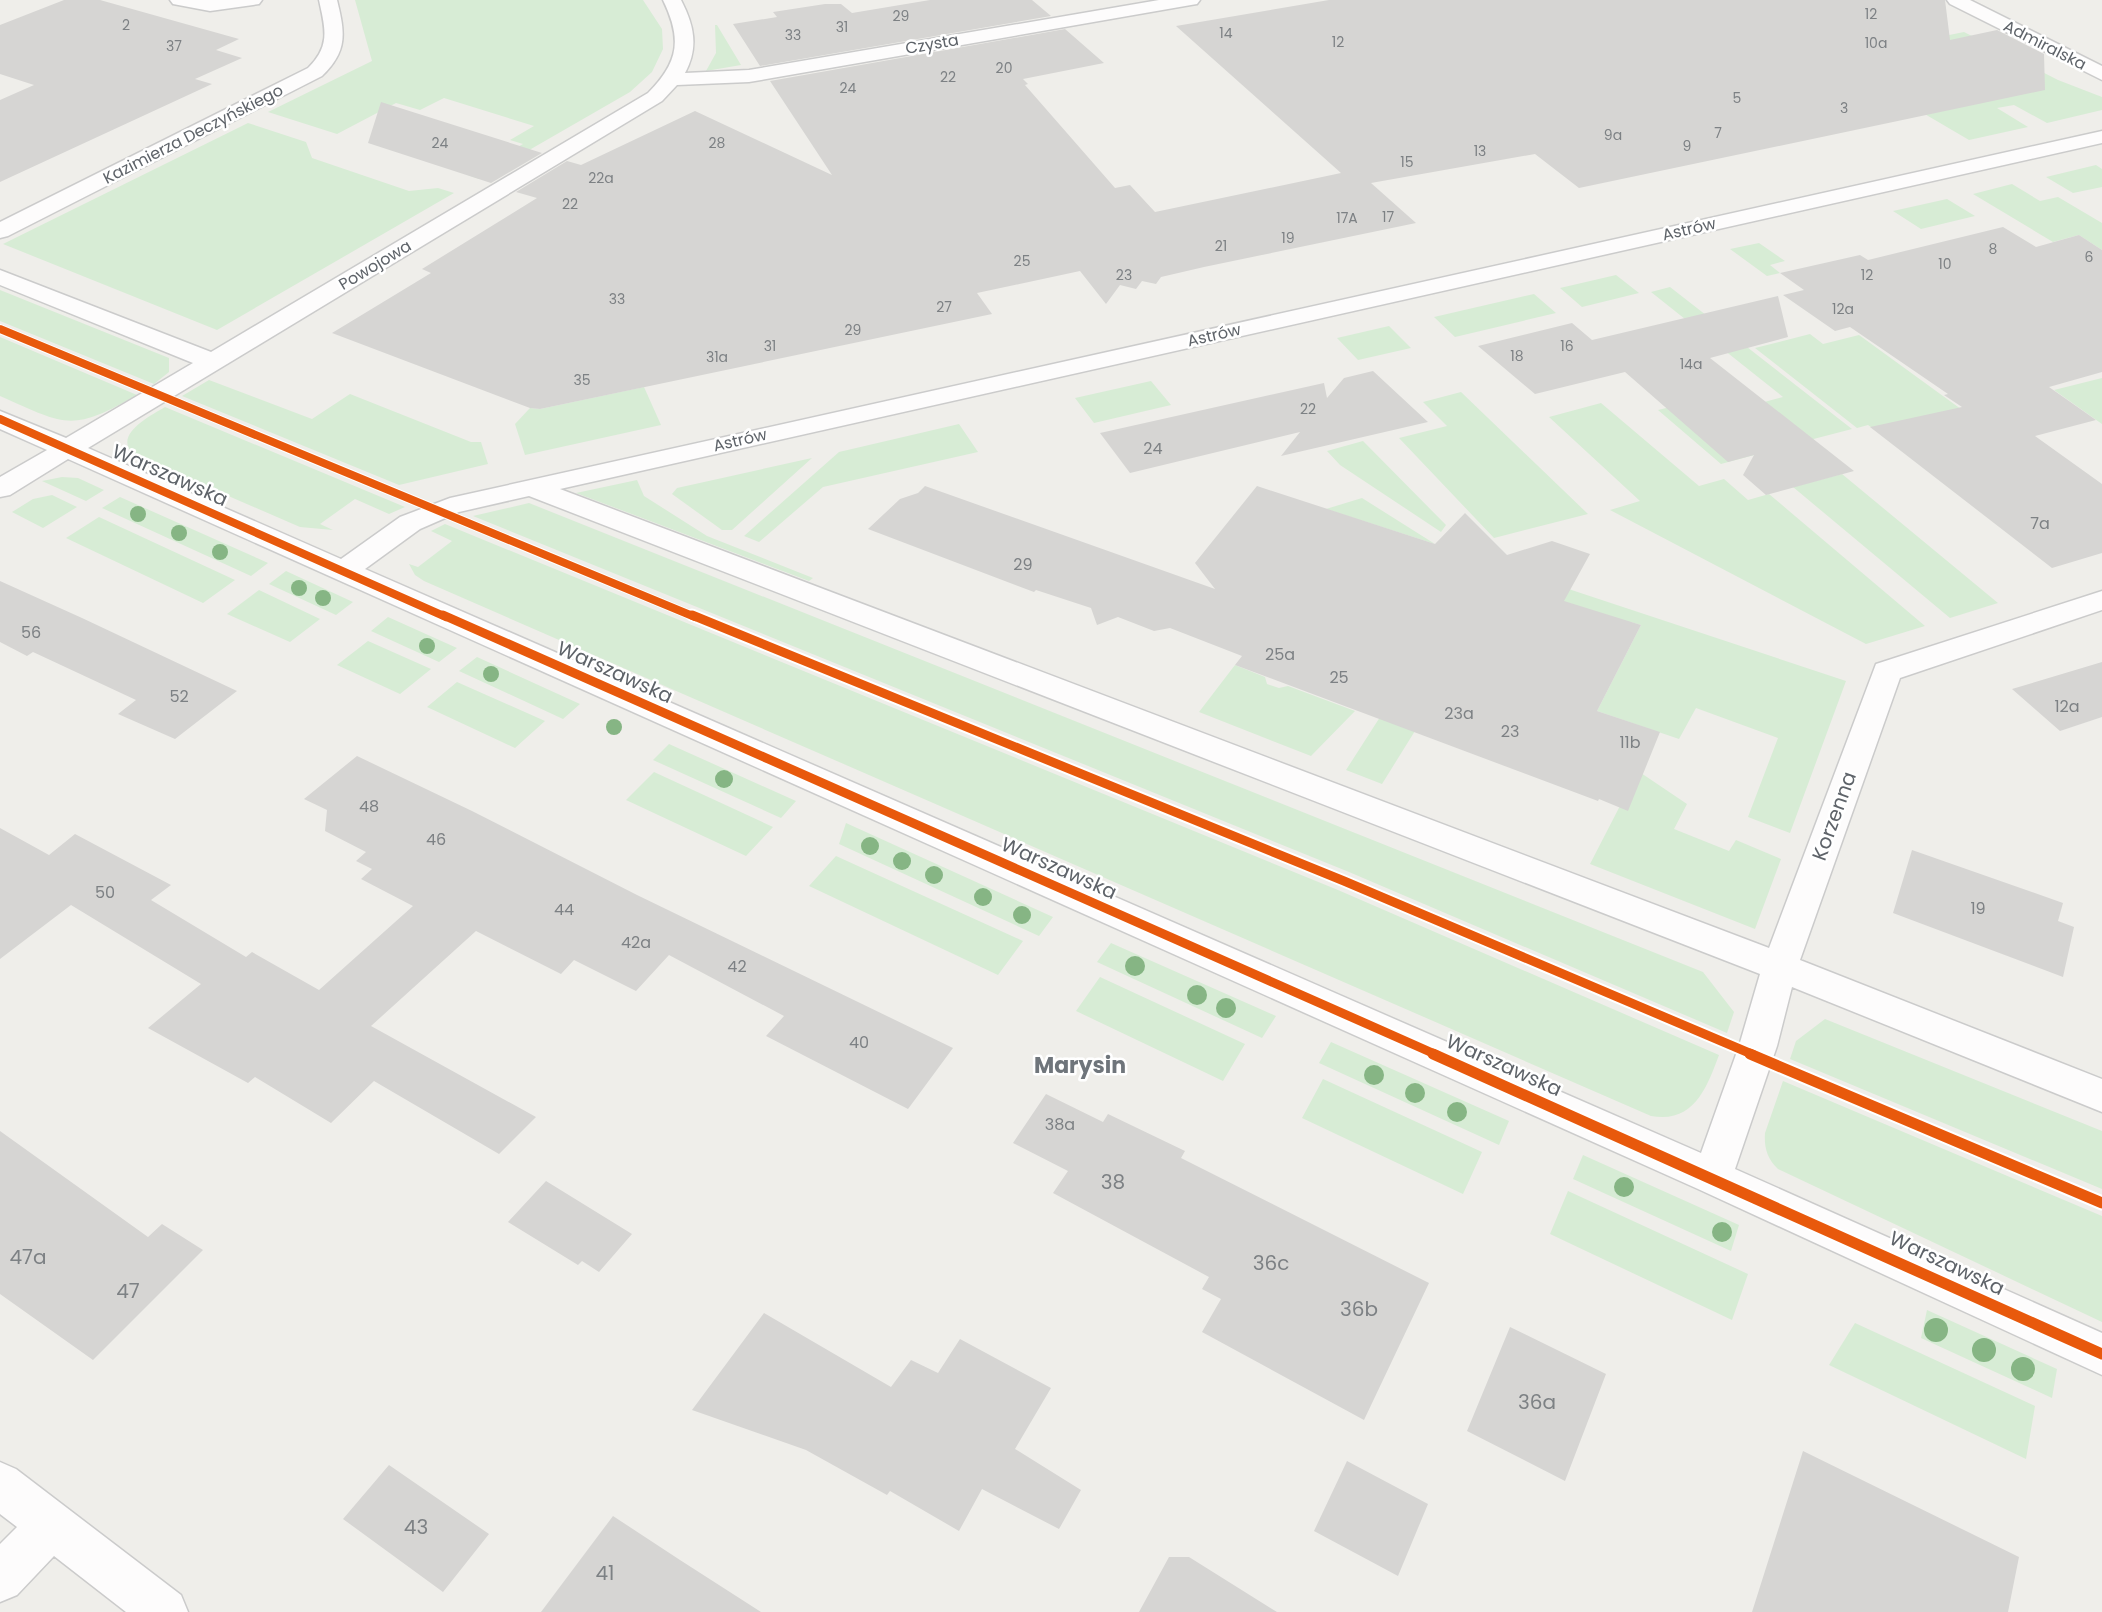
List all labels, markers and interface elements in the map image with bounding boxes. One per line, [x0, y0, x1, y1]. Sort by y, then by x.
house number: 12 [1865, 4, 1877, 24]
house number: 29 [893, 6, 909, 26]
street label: Admiralska [2000, 14, 2090, 76]
house number: 2 [122, 15, 130, 35]
house number: 31 [836, 17, 848, 37]
house number: 14 [1219, 23, 1233, 43]
house number: 33 [785, 25, 801, 45]
street label: Czysta [904, 28, 960, 60]
house number: 12 [1332, 32, 1344, 52]
house number: 10a [1865, 33, 1887, 53]
house number: 37 [166, 36, 182, 56]
house number: 20 [996, 58, 1012, 78]
house number: 22 [940, 67, 956, 87]
house number: 24 [840, 78, 857, 98]
street label: Kazimierza Deczyńskiego [99, 79, 287, 189]
house number: 5 [1733, 88, 1741, 108]
house number: 3 [1840, 98, 1848, 118]
house number: 7 [1714, 123, 1722, 143]
house number: 9a [1604, 125, 1622, 145]
house number: 24 [432, 133, 449, 153]
house number: 28 [709, 133, 726, 153]
house number: 9 [1683, 136, 1691, 156]
house number: 13 [1474, 141, 1486, 161]
house number: 15 [1400, 152, 1414, 172]
house number: 22a [588, 168, 614, 188]
house number: 22 [562, 194, 578, 214]
house number: 17 [1382, 207, 1394, 227]
house number: 17A [1336, 208, 1358, 228]
street label: Astrów [1660, 212, 1718, 246]
house number: 19 [1281, 228, 1295, 248]
street label: Powojowa [334, 234, 416, 296]
house number: 21 [1215, 236, 1227, 256]
house number: 8 [1989, 239, 1998, 259]
house number: 6 [2085, 247, 2094, 267]
house number: 25 [1014, 251, 1030, 271]
house number: 10 [1938, 254, 1952, 274]
house number: 23 [1116, 265, 1132, 285]
house number: 12 [1861, 265, 1873, 285]
house number: 33 [609, 289, 625, 309]
house number: 27 [936, 297, 952, 317]
house number: 12a [1832, 299, 1854, 319]
street label: Astrów [1185, 318, 1243, 352]
house number: 29 [845, 320, 861, 340]
house number: 31 [764, 336, 776, 356]
house number: 16 [1560, 336, 1574, 356]
house number: 18 [1510, 346, 1524, 366]
house number: 31a [706, 347, 728, 367]
house number: 14a [1680, 354, 1702, 374]
house number: 35 [573, 370, 591, 390]
house number: 22 [1300, 399, 1316, 419]
street label: Astrów [711, 423, 769, 457]
street label: Warszawska [108, 437, 232, 513]
house number: 24 [1143, 437, 1163, 460]
house number: 7a [2030, 512, 2050, 535]
house number: 29 [1013, 553, 1033, 576]
house number: 56 [21, 621, 41, 644]
street label: Warszawska [553, 634, 677, 710]
house number: 25a [1265, 643, 1295, 666]
house number: 25 [1329, 666, 1349, 689]
house number: 52 [169, 685, 189, 708]
house number: 12a [2054, 695, 2080, 718]
house number: 23a [1444, 702, 1474, 725]
house number: 23 [1501, 720, 1519, 743]
house number: 11b [1619, 731, 1641, 754]
street label: Korzenna [1805, 768, 1863, 864]
house number: 48 [359, 795, 379, 818]
house number: 46 [426, 828, 446, 851]
street label: Warszawska [997, 830, 1121, 906]
house number: 50 [95, 881, 115, 904]
house number: 19 [1970, 897, 1986, 920]
house number: 44 [554, 898, 574, 921]
house number: 42a [621, 931, 651, 954]
house number: 42 [727, 955, 747, 978]
street label: Warszawska [1442, 1027, 1566, 1103]
house number: 40 [849, 1031, 869, 1054]
district label: Marysin [1034, 1050, 1126, 1081]
house number: 38a [1045, 1113, 1075, 1136]
house number: 38 [1101, 1168, 1125, 1196]
street label: Warszawska [1885, 1224, 2009, 1302]
house number: 47a [9, 1243, 47, 1271]
house number: 36c [1253, 1249, 1289, 1277]
house number: 47 [116, 1277, 140, 1305]
house number: 36b [1340, 1295, 1378, 1323]
house number: 36a [1518, 1388, 1556, 1416]
house number: 43 [404, 1513, 428, 1541]
house number: 41 [596, 1559, 614, 1587]

